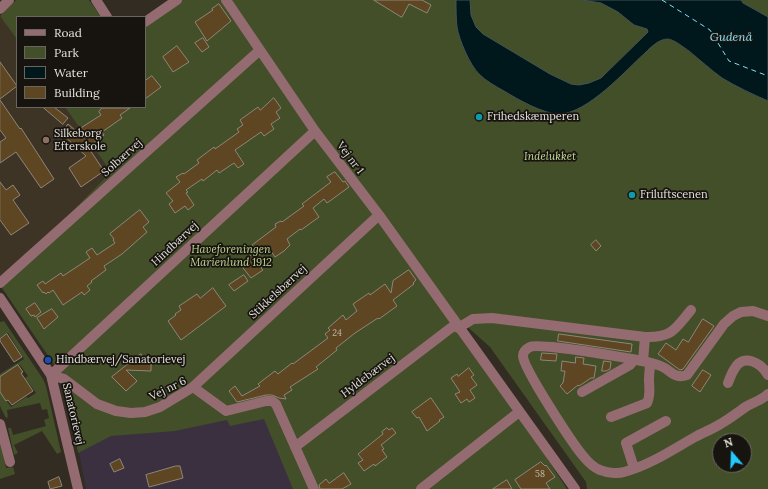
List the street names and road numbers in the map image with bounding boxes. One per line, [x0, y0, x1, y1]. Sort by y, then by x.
street label: Solbærvej [99, 136, 145, 180]
street label: Vej nr 1 [334, 139, 366, 177]
street label: Hindbærvej [149, 219, 201, 269]
street label: Stikkelsbærvej [247, 262, 309, 322]
street label: Hyldebærvej [339, 352, 397, 400]
street label: Vej nr 6 [148, 374, 188, 404]
street label: Sanatorievej [59, 382, 87, 446]

